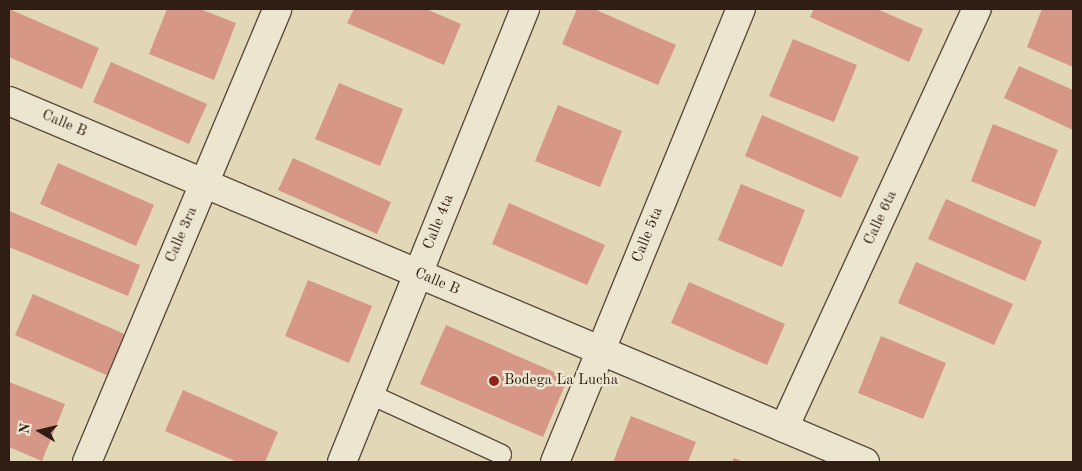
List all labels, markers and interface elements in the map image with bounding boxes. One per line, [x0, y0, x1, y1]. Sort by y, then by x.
street label: Calle B [39, 107, 89, 141]
street label: Calle 6ta [861, 188, 901, 248]
street label: Calle 4ta [420, 192, 458, 252]
street label: Calle 3ra [162, 204, 202, 266]
street label: Calle 5ta [629, 205, 667, 265]
street label: Calle B [412, 265, 462, 299]
place label: Bodega La Lucha [504, 372, 618, 390]
marker: Bodega La Lucha [488, 375, 500, 387]
north arrow [15, 406, 65, 456]
text: N [17, 422, 33, 435]

